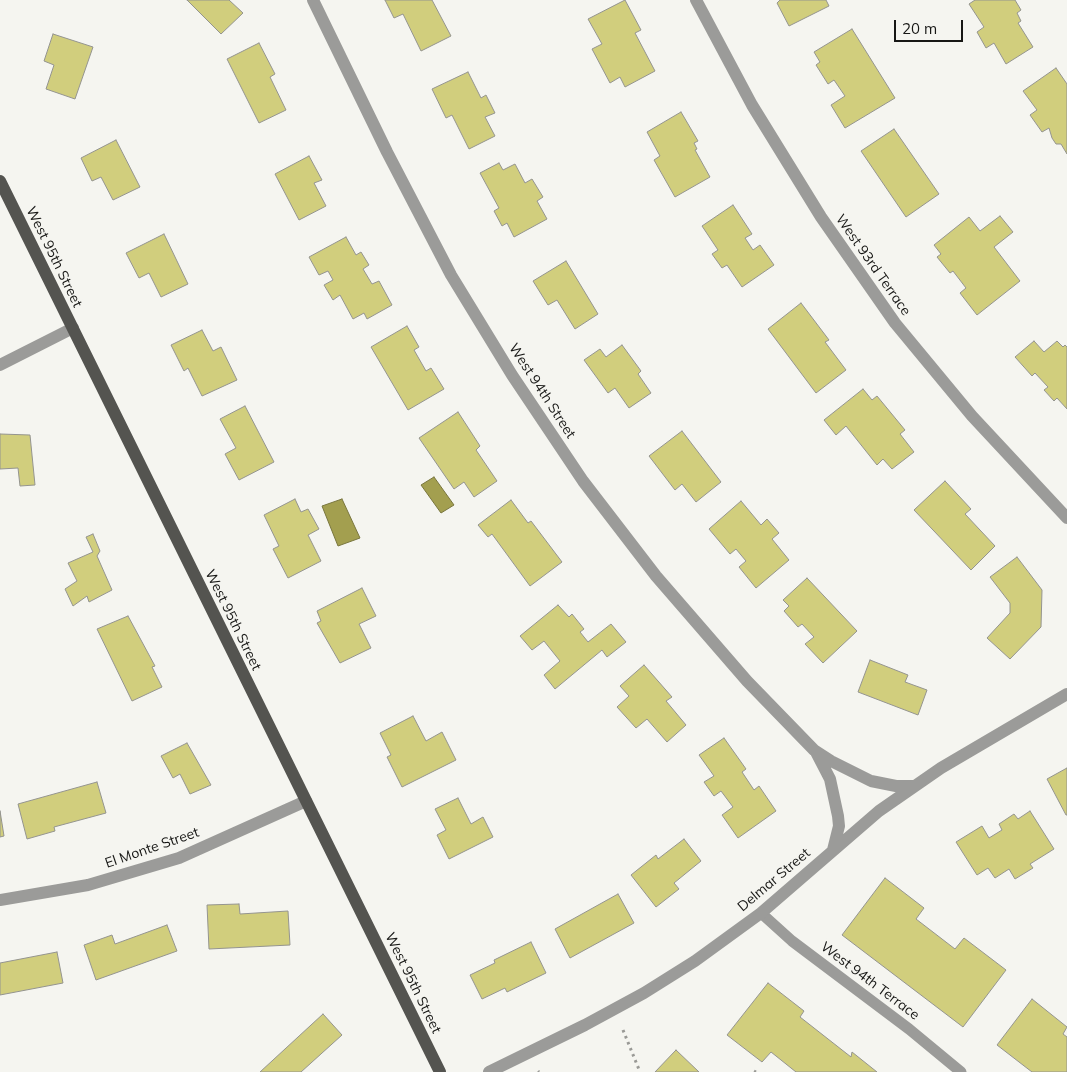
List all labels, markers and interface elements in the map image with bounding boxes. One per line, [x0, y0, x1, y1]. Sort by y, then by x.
scale bar [897, 10, 966, 42]
text: 20 m [902, 19, 937, 38]
street label: West 95th Street [22, 204, 86, 310]
street label: West 93rd Terrace [832, 211, 914, 319]
street label: West 94th Street [505, 340, 579, 442]
street label: West 95th Street [201, 567, 265, 673]
street label: El Monte Street [103, 824, 201, 872]
street label: Delmar Street [734, 845, 814, 915]
street label: West 95th Street [381, 930, 445, 1036]
street label: West 94th Terrace [817, 938, 923, 1024]

